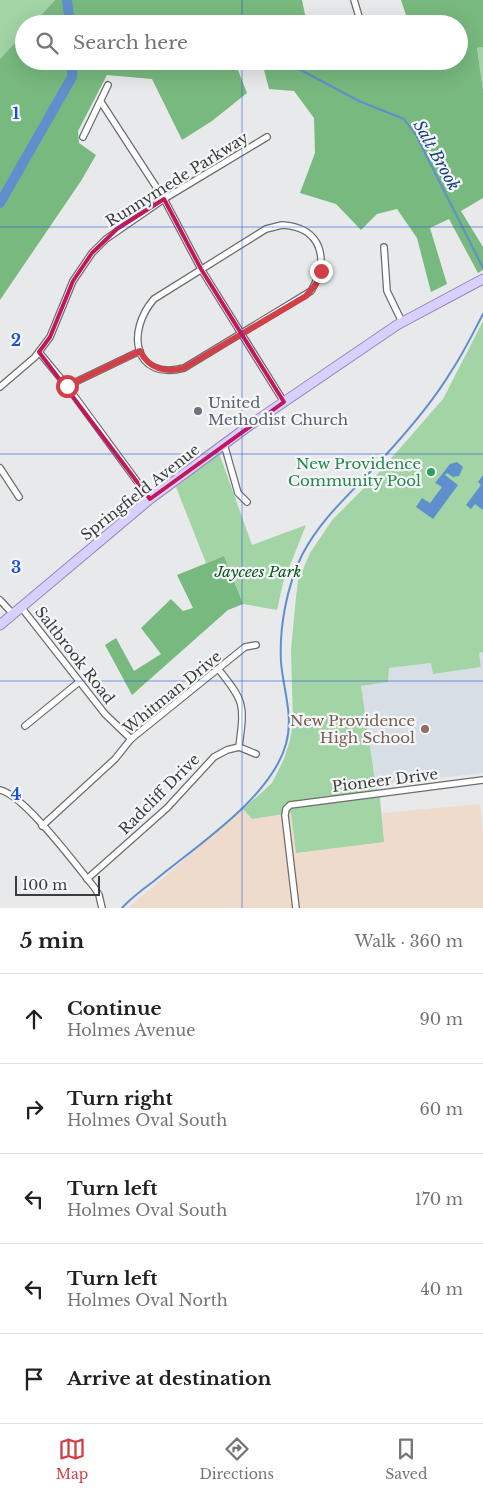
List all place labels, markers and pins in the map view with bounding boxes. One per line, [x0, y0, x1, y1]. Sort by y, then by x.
place label: United Methodist Church [208, 393, 348, 429]
marker: United Methodist Church [192, 405, 204, 417]
place label: New Providence Community Pool [288, 454, 421, 490]
marker: New Providence Community Pool [425, 466, 437, 478]
place label: New Providence High School [290, 711, 415, 747]
marker: New Providence High School [419, 723, 431, 735]

